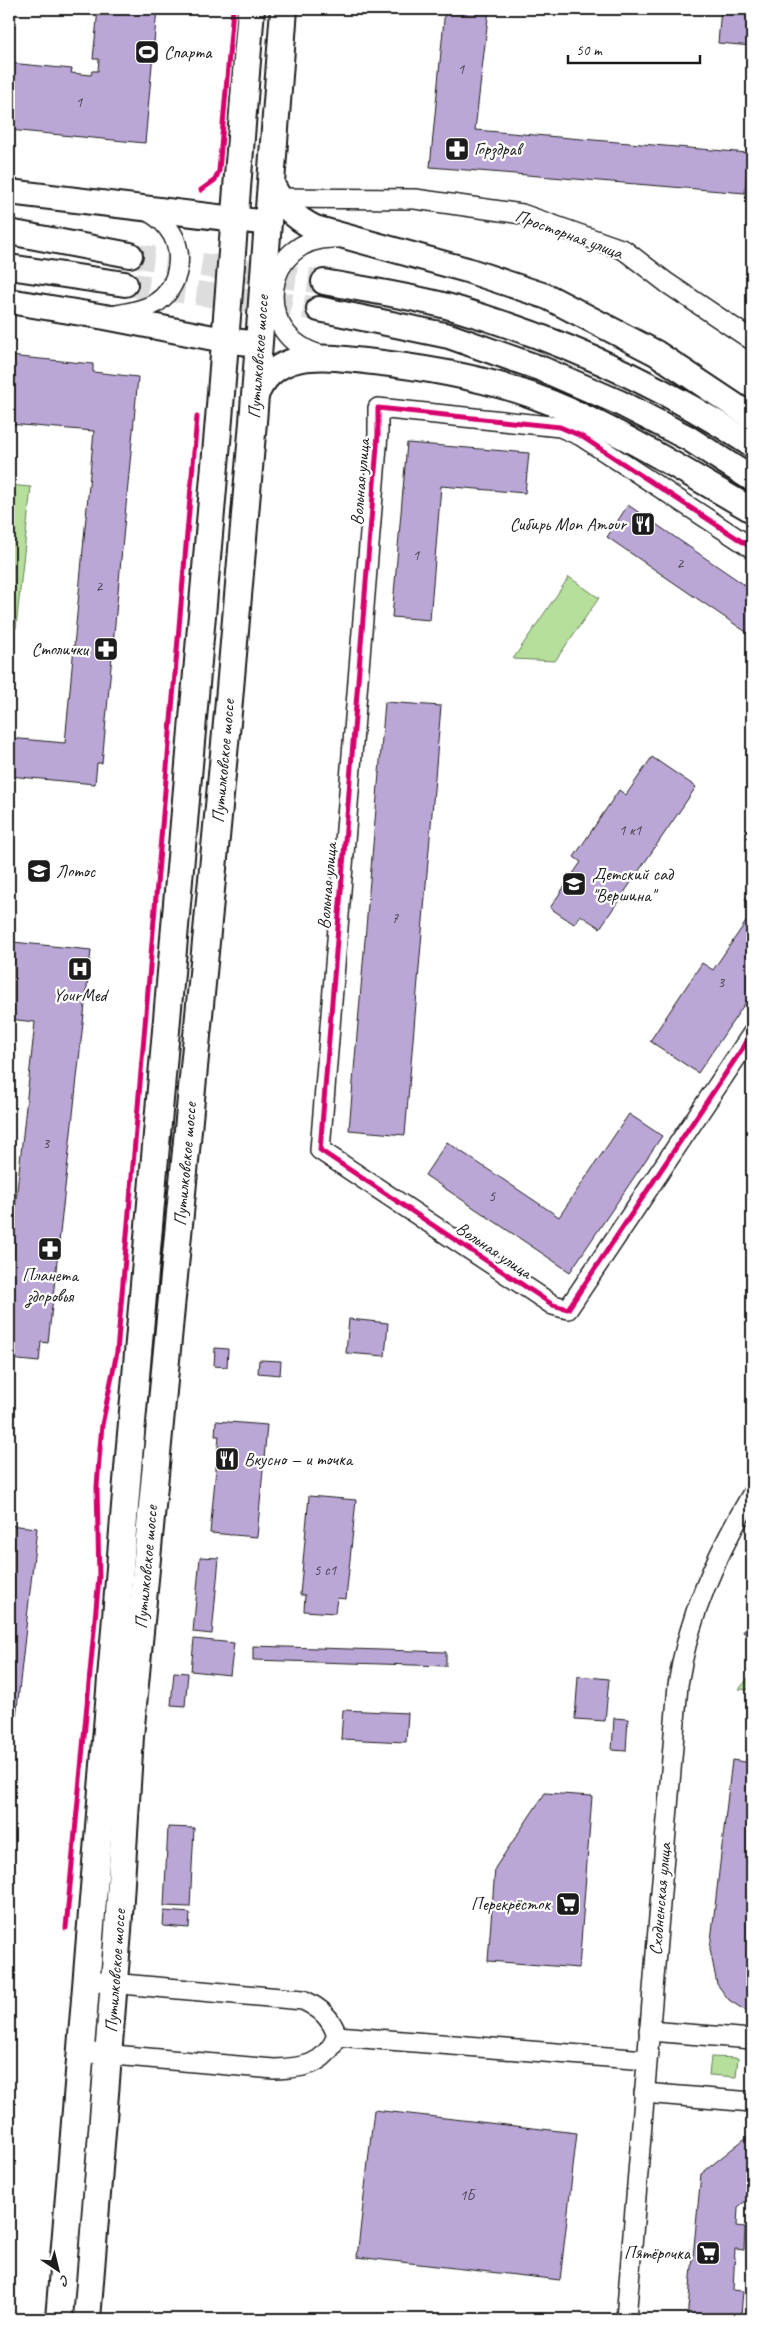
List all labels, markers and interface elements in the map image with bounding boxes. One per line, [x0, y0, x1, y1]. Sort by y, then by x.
scale bar [568, 32, 701, 64]
sports icon: Спарта [134, 39, 160, 65]
place label: Спарта [164, 41, 213, 63]
text: 50 m [576, 41, 603, 60]
house number: 1 [458, 60, 466, 79]
house number: 1 [76, 93, 84, 112]
pharmacy icon: Горздрав [444, 136, 470, 162]
place label: Горздрав [474, 138, 524, 161]
street label: Просторная улица [512, 204, 627, 264]
street label: Путилковское шоссе [243, 293, 273, 419]
street label: Вольная улица [345, 436, 375, 526]
restaurant icon: Сибирь Mon Amour [630, 511, 656, 537]
place label: Сибирь Mon Amour [510, 513, 628, 535]
house number: 1 [413, 546, 421, 565]
house number: 2 [677, 554, 685, 573]
house number: 2 [96, 577, 104, 596]
pharmacy icon: Столички [93, 636, 119, 662]
place label: Столички [32, 638, 90, 660]
street label: Путилковское шоссе [207, 697, 239, 824]
house number: 1 к1 [619, 821, 643, 840]
street label: Вольная улица [312, 840, 342, 930]
school or university icon: Лотос [26, 858, 52, 884]
place label: Лотос [56, 860, 96, 882]
place label: Детский сад "Вершина" [592, 863, 675, 906]
school or university icon: Детский сад "Вершина" [561, 871, 587, 897]
house number: 7 [392, 909, 400, 928]
hospital icon: YourMed [67, 956, 93, 982]
house number: 3 [718, 973, 726, 992]
place label: YourMed [53, 984, 110, 1006]
street label: Путилковское шоссе [169, 1100, 201, 1227]
house number: 3 [43, 1134, 51, 1153]
house number: 5 [489, 1187, 497, 1206]
street label: Вольная улица [452, 1217, 537, 1284]
pharmacy icon: Планета здоровья [37, 1236, 63, 1262]
place label: Планета здоровья [22, 1264, 79, 1308]
restaurant icon: Вкусно — и точка [214, 1446, 240, 1472]
place label: Вкусно — и точка [244, 1448, 354, 1470]
street label: Путилковское шоссе [130, 1503, 162, 1630]
house number: 5 с1 [314, 1561, 337, 1580]
street label: Сходненская улица [644, 1841, 676, 1956]
supermarket icon: Перекрёсток [555, 1891, 581, 1917]
place label: Перекрёсток [471, 1893, 551, 1915]
street label: Путилковское шоссе [100, 1907, 130, 2033]
house number: 1Б [460, 2186, 477, 2205]
supermarket icon: Пятёрочка [695, 2240, 721, 2266]
place label: Пятёрочка [624, 2242, 692, 2264]
north arrow [32, 2246, 82, 2296]
text: С [56, 2271, 73, 2290]

